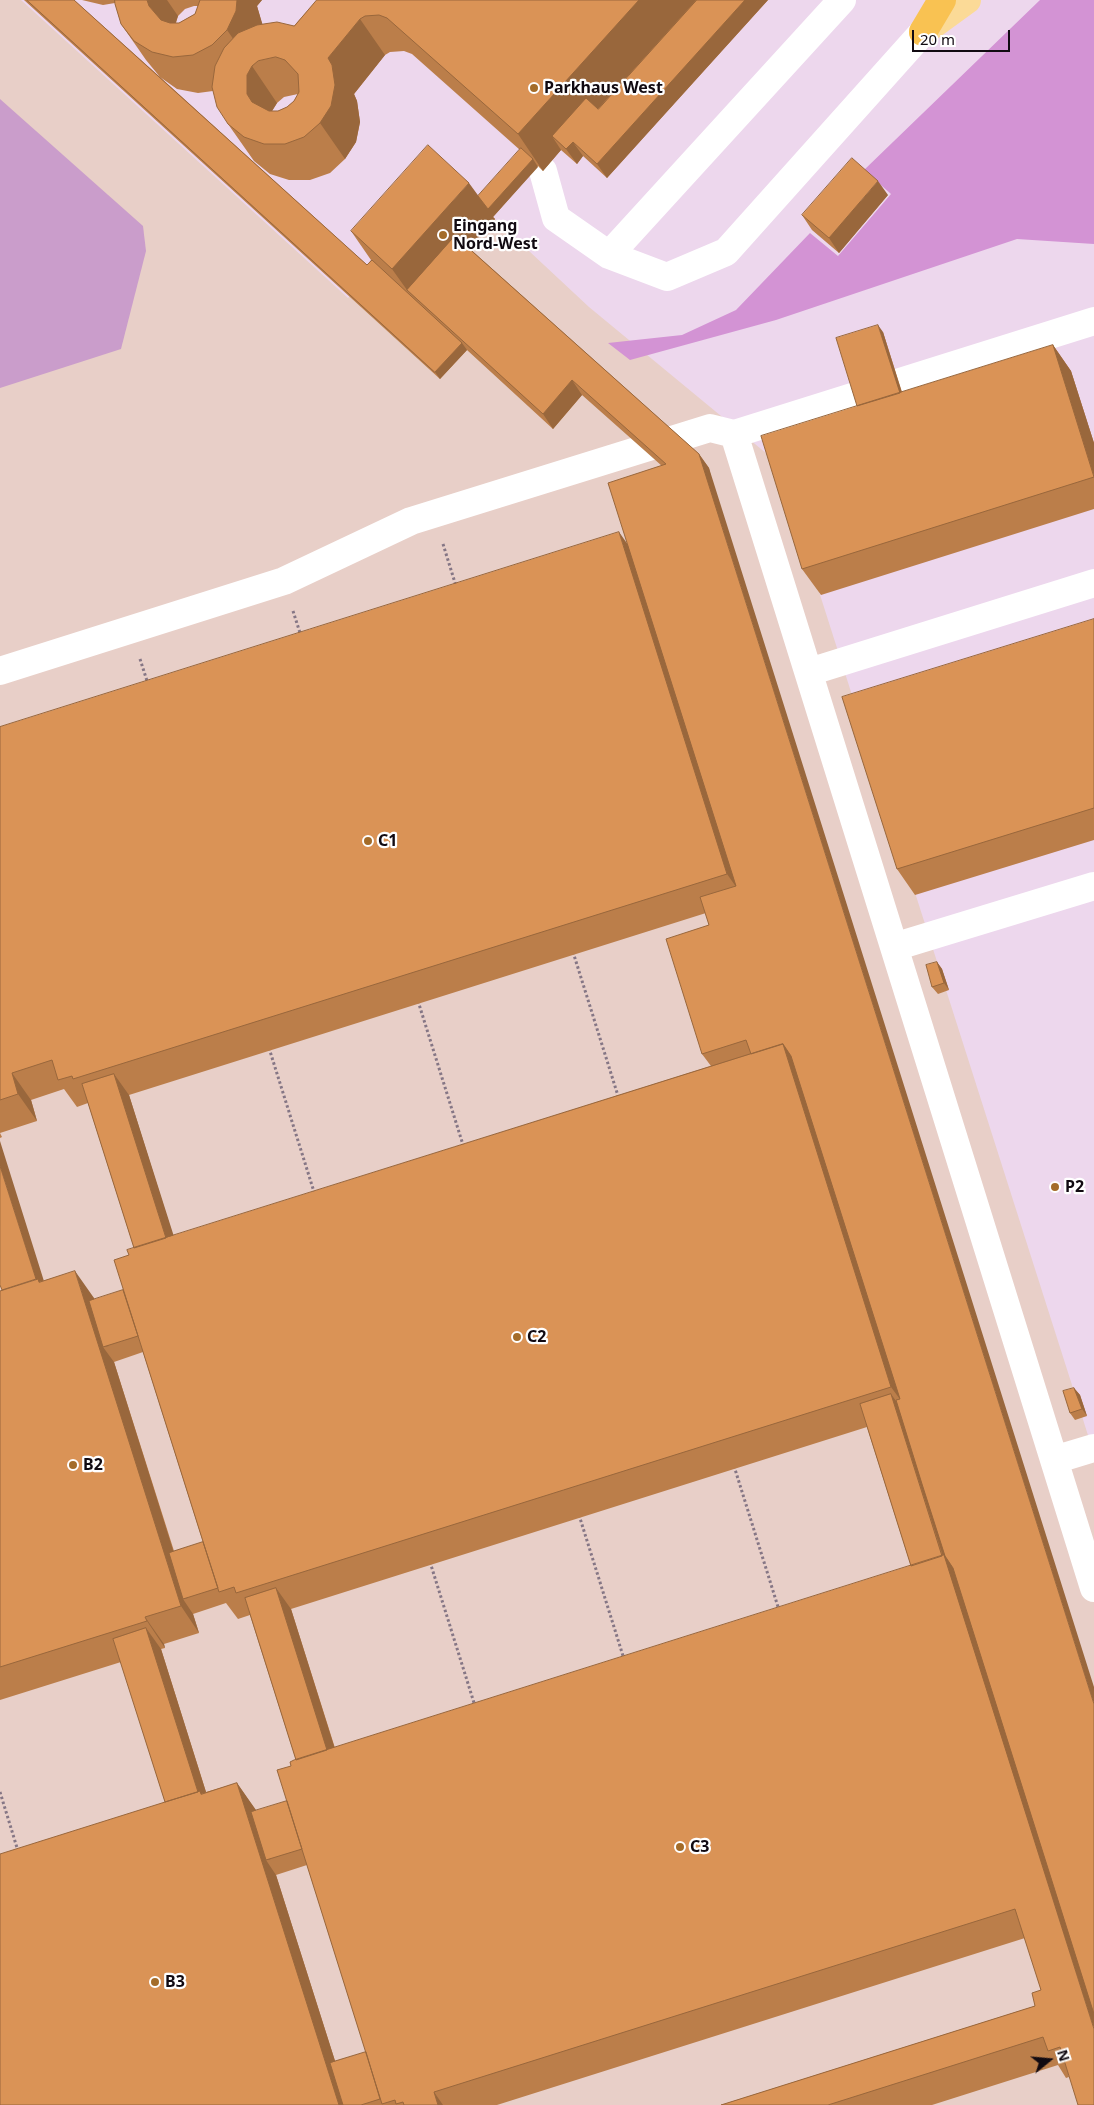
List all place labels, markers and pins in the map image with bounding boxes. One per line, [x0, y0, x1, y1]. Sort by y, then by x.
place label: Parkhaus West [544, 78, 663, 98]
marker: Parkhaus West [528, 82, 540, 94]
place label: Eingang Nord-West [453, 216, 538, 254]
marker: Eingang Nord-West [437, 229, 449, 241]
place label: C1 [378, 831, 397, 851]
marker: C1 [362, 835, 374, 847]
place label: P2 [1065, 1177, 1084, 1197]
marker: P2 [1049, 1181, 1061, 1193]
place label: C2 [527, 1327, 546, 1347]
marker: C2 [511, 1331, 523, 1343]
place label: B2 [83, 1455, 103, 1475]
marker: B2 [67, 1459, 79, 1471]
place label: C3 [690, 1837, 709, 1857]
marker: C3 [674, 1841, 686, 1853]
place label: B3 [165, 1972, 185, 1992]
marker: B3 [149, 1976, 161, 1988]

